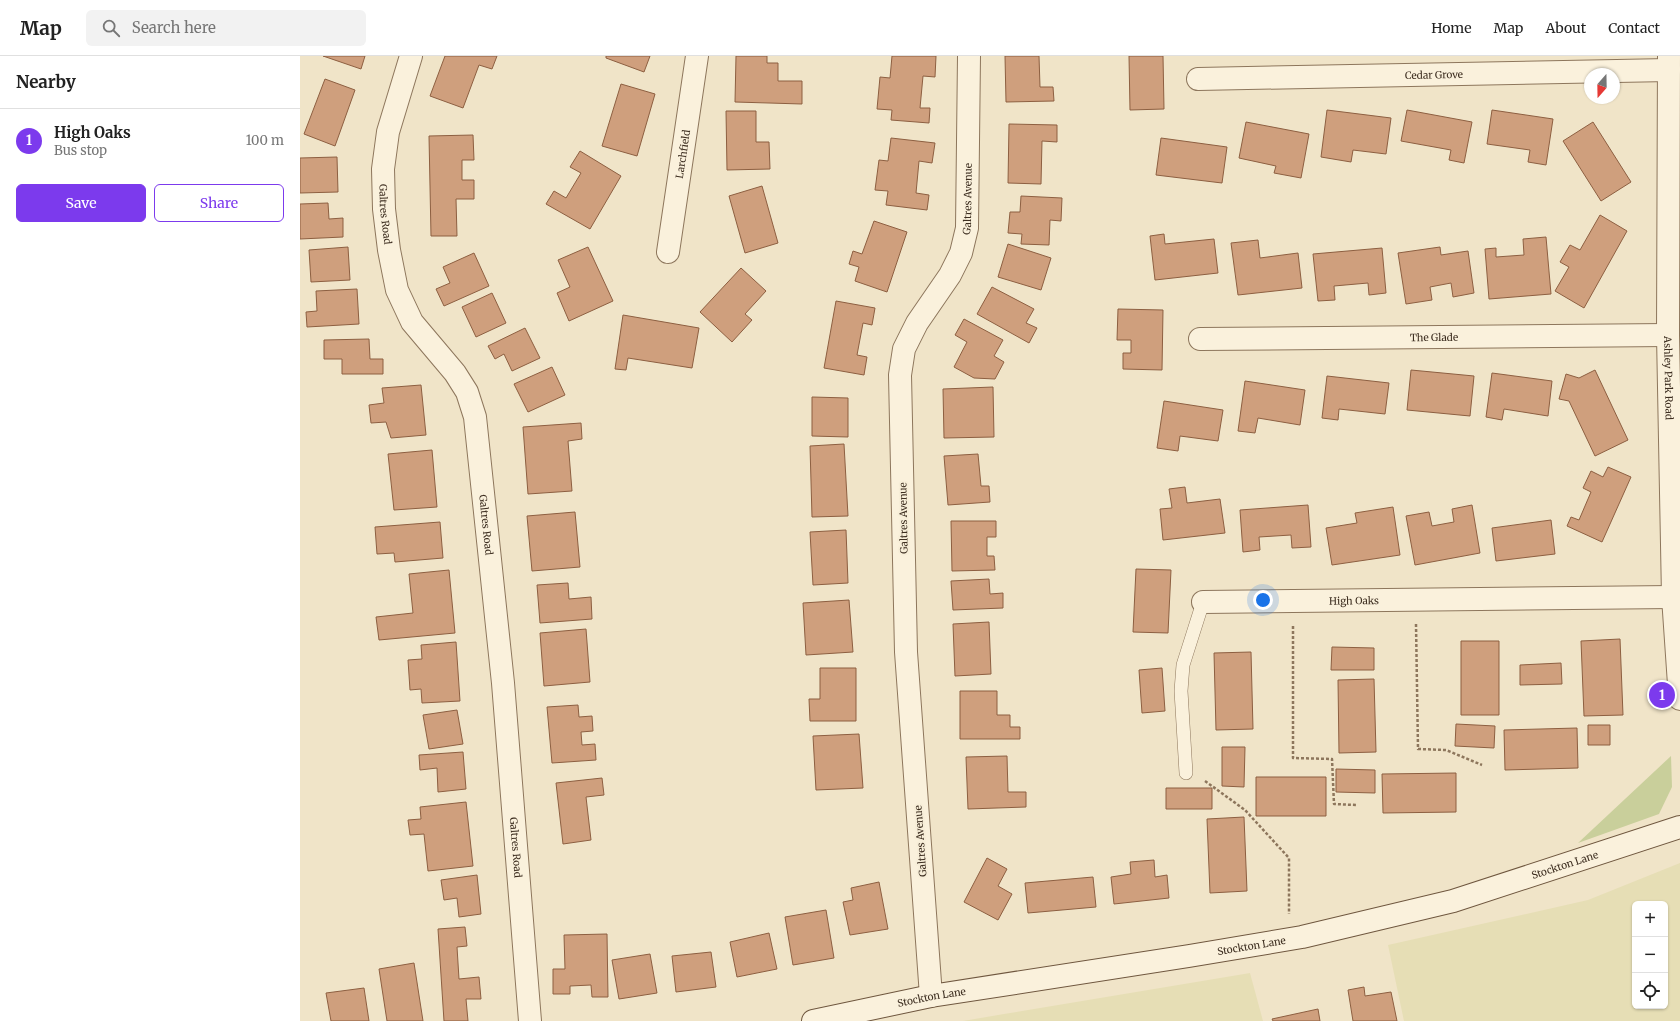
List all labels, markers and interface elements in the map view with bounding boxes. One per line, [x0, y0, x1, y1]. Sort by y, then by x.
search box [86, 10, 366, 46]
text: Map [20, 16, 62, 40]
icon: search [100, 17, 122, 39]
text: Search here [132, 18, 216, 37]
text: Home [1431, 19, 1472, 37]
text: Map [1494, 19, 1523, 37]
text: About [1545, 19, 1586, 37]
text: Contact [1608, 19, 1660, 37]
street label: Cedar Grove [1405, 68, 1463, 82]
north arrow [1584, 68, 1620, 104]
text: Nearby [16, 71, 76, 93]
text: High Oaks [54, 123, 131, 142]
street label: Larchfield [673, 129, 693, 179]
text: 1 [26, 132, 32, 149]
text: 100 m [246, 132, 284, 149]
text: Bus stop [54, 142, 107, 159]
street label: Galtres Avenue [960, 163, 975, 236]
button: Save [16, 184, 146, 222]
button: Share [154, 184, 284, 222]
street label: Galtres Road [376, 184, 394, 245]
street label: The Glade [1410, 331, 1458, 344]
street label: Ashley Park Road [1661, 335, 1676, 420]
street label: Galtres Avenue [896, 482, 911, 554]
street label: Galtres Road [476, 494, 495, 556]
your location [1253, 590, 1273, 610]
street label: High Oaks [1329, 594, 1379, 608]
pin: 1 [1649, 680, 1675, 710]
street label: Galtres Avenue [912, 805, 929, 877]
street label: Galtres Road [507, 817, 525, 878]
street label: Stockton Lane [1530, 848, 1600, 882]
map controls [1632, 901, 1668, 1009]
button: + [1632, 901, 1668, 937]
street label: Stockton Lane [1216, 934, 1287, 958]
button: − [1632, 937, 1668, 973]
button: locate [1632, 973, 1668, 1009]
street label: Stockton Lane [896, 985, 967, 1010]

